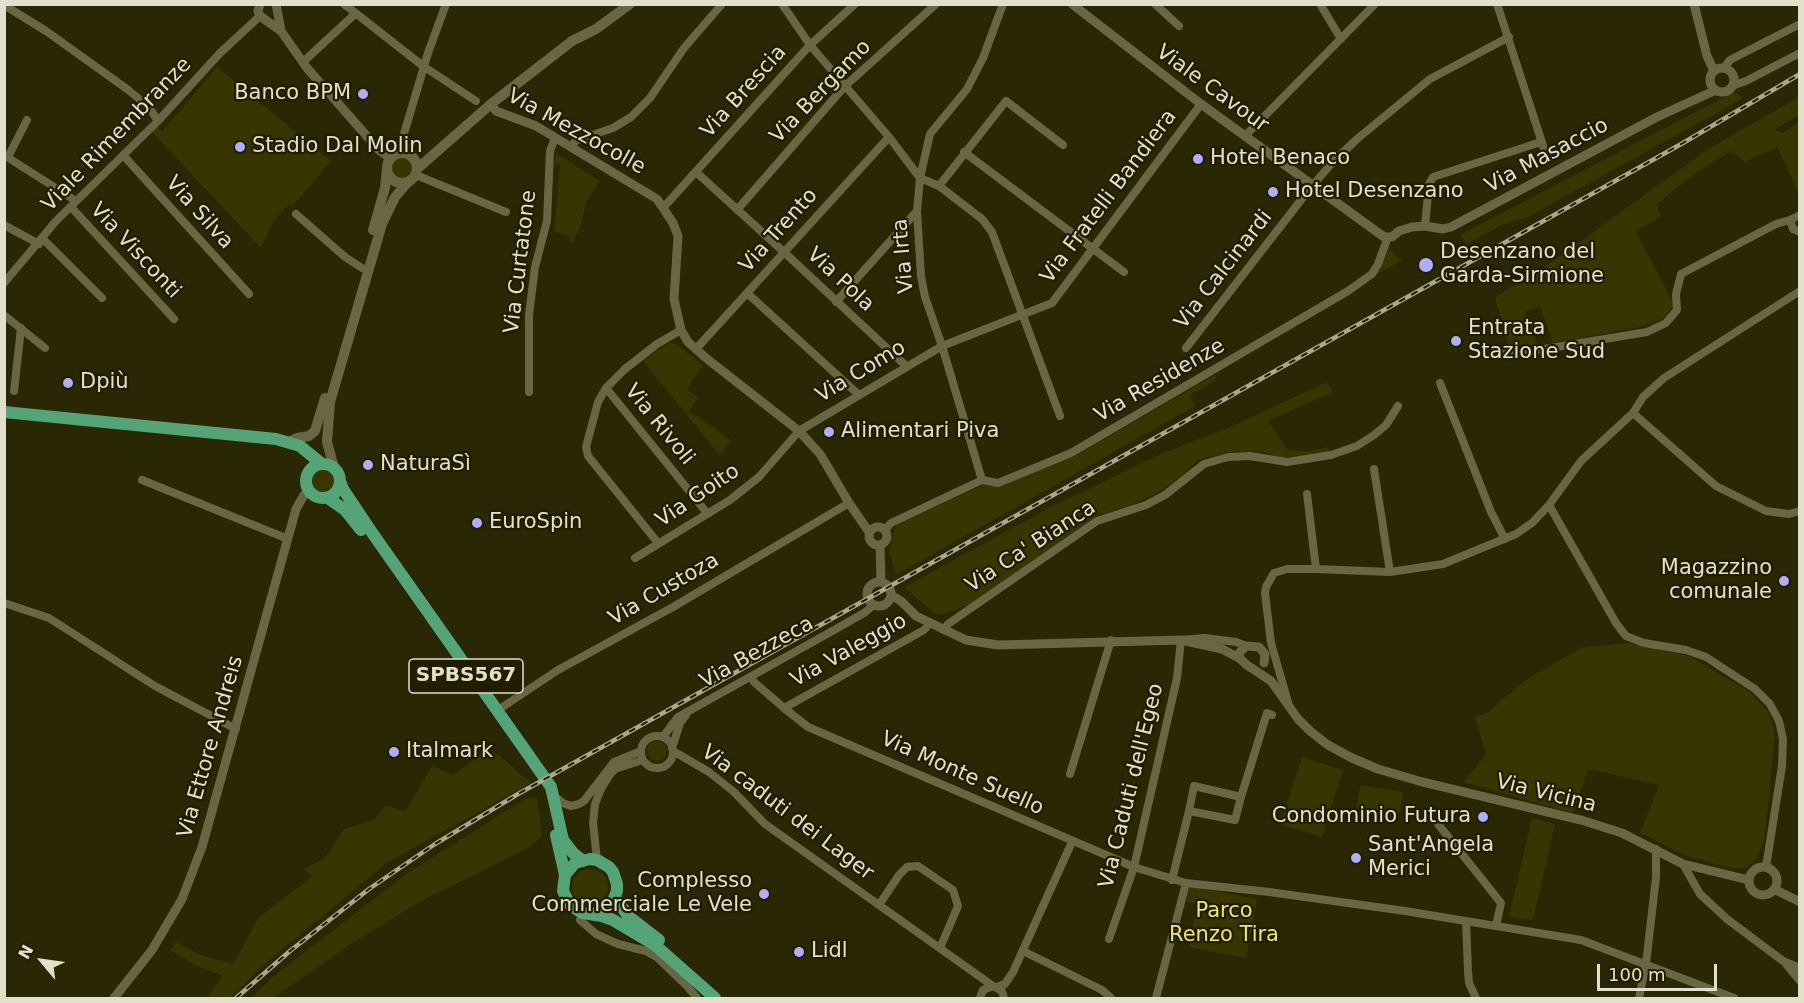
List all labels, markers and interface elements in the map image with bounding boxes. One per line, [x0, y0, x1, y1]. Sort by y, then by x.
street label: Via Bergamo [765, 35, 877, 149]
street label: Via Brescia [696, 40, 792, 144]
street label: Viale Cavour [1151, 40, 1273, 138]
street label: Viale Rimembranze [37, 53, 197, 217]
place label: Banco BPM [234, 81, 351, 107]
street label: Via Mezzocolle [502, 84, 650, 180]
marker: Banco BPM [356, 87, 370, 101]
street label: Via Fratelli Bandiera [1035, 105, 1183, 289]
street label: Via Masaccio [1481, 113, 1613, 199]
place label: Stadio Dal Molin [252, 134, 423, 160]
marker: Stadio Dal Molin [233, 140, 247, 154]
place label: Hotel Benaco [1210, 146, 1350, 172]
marker: Hotel Benaco [1191, 152, 1205, 166]
street label: Via Silva [160, 171, 238, 255]
place label: Hotel Desenzano [1285, 179, 1464, 205]
street label: Via Trento [735, 184, 823, 278]
marker: Hotel Desenzano [1266, 185, 1280, 199]
street label: Via Curtatone [500, 189, 542, 335]
street label: Via Visconti [84, 198, 186, 304]
street label: Via Calcinardi [1170, 206, 1278, 334]
street label: Via Irta [888, 217, 920, 295]
place label: Desenzano del Garda-Sirmione [1440, 240, 1604, 290]
street label: Via Pola [801, 243, 879, 317]
marker: Desenzano del Garda-Sirmione [1417, 256, 1435, 274]
place label: Entrata Stazione Sud [1468, 316, 1605, 366]
street label: Via Residenze [1090, 334, 1230, 428]
marker: Entrata Stazione Sud [1449, 334, 1463, 348]
street label: Via Como [812, 335, 910, 409]
place label: Dpiù [80, 370, 129, 396]
marker: Dpiù [61, 376, 75, 390]
street label: Via Rivoli [619, 380, 699, 470]
place label: Alimentari Piva [841, 419, 999, 445]
marker: Alimentari Piva [822, 425, 836, 439]
place label: NaturaSì [380, 452, 471, 478]
marker: NaturaSì [361, 458, 375, 472]
street label: Via Goito [651, 459, 745, 533]
street label: Via Ca' Bianca [961, 496, 1101, 598]
place label: EuroSpin [489, 510, 582, 536]
marker: EuroSpin [470, 516, 484, 530]
street label: Via Custoza [604, 548, 724, 632]
place label: Magazzino comunale [1661, 556, 1772, 606]
marker: Magazzino comunale [1777, 574, 1791, 588]
street label: Via Valeggio [786, 609, 912, 693]
street label: Via Bezzeca [696, 611, 818, 695]
street label: Via Ettore Andreis [173, 653, 249, 841]
road number: SPBS567 [409, 659, 523, 693]
street label: Via Caduti dell'Egeo [1094, 681, 1170, 891]
street label: Via Monte Suello [877, 727, 1047, 821]
place label: Italmark [406, 739, 493, 765]
street label: Via caduti dei Lager [696, 740, 878, 886]
marker: Italmark [387, 745, 401, 759]
street label: Via Vicina [1493, 769, 1599, 819]
place label: Condominio Futura [1272, 804, 1471, 830]
marker: Condominio Futura [1476, 810, 1490, 824]
place label: Sant'Angela Merici [1368, 833, 1494, 883]
marker: Sant'Angela Merici [1349, 851, 1363, 865]
place label: Complesso Commerciale Le Vele [531, 869, 752, 919]
marker: Complesso Commerciale Le Vele [757, 887, 771, 901]
park label: Parco Renzo Tira [1169, 899, 1279, 949]
north arrow [12, 931, 72, 991]
place label: Lidl [811, 939, 848, 965]
text: N [14, 942, 37, 962]
marker: Lidl [792, 945, 806, 959]
scale bar [1600, 952, 1720, 990]
text: 100 m [1608, 964, 1666, 985]

